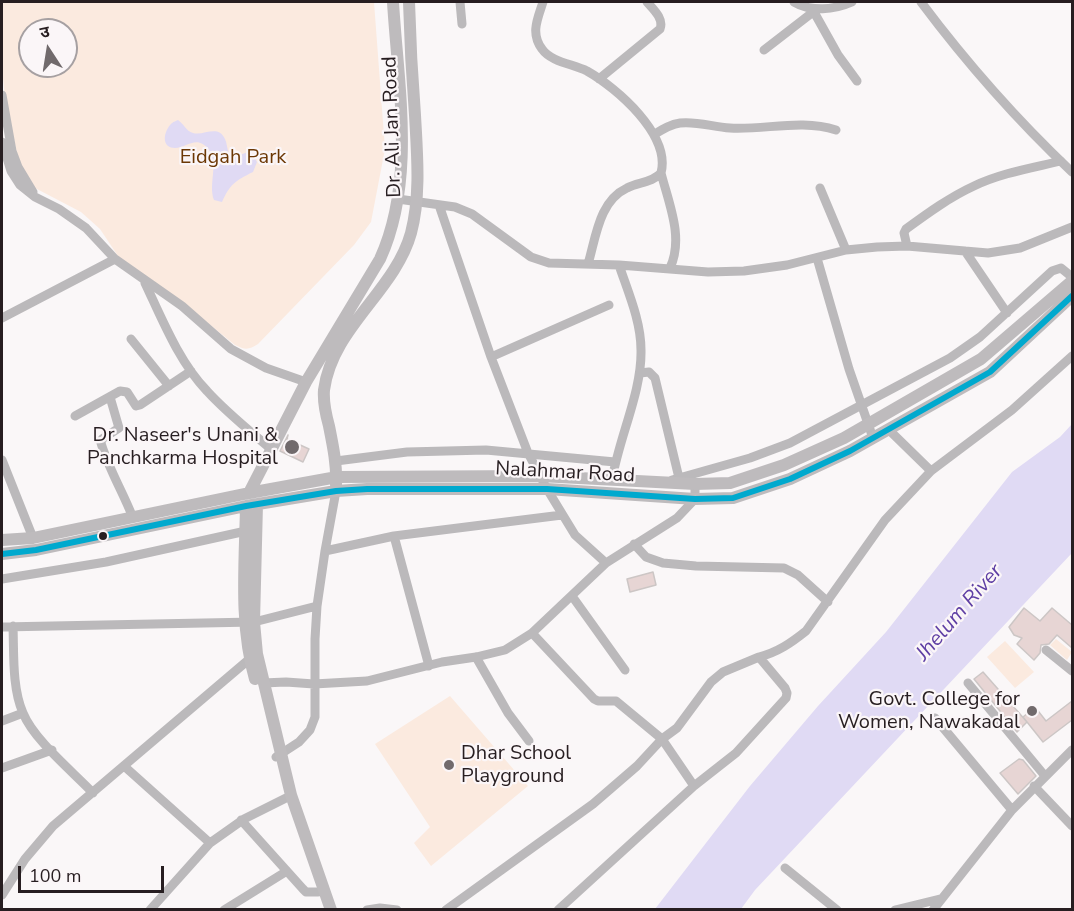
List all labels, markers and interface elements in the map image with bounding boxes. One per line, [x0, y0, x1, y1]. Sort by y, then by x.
north arrow [18, 18, 78, 78]
text: उ [38, 21, 52, 44]
street label: Dr. Ali Jan Road [379, 56, 407, 198]
park label: Eidgah Park [180, 146, 286, 170]
place label: Dr. Naseer's Unani & Panchkarma Hospital [87, 424, 278, 471]
marker: Dr. Naseer's Unani & Panchkarma Hospital [283, 438, 301, 456]
street label: Nalahmar Road [495, 457, 635, 489]
unlabelled marker [97, 530, 109, 542]
water label: Jhelum River [911, 560, 1009, 666]
place label: Govt. College for Women, Nawakadal [838, 688, 1020, 735]
marker: Govt. College for Women, Nawakadal [1025, 704, 1039, 718]
place label: Dhar School Playground [461, 742, 571, 789]
marker: Dhar School Playground [442, 758, 456, 772]
scale bar [21, 854, 166, 892]
text: 100 m [29, 864, 81, 888]

